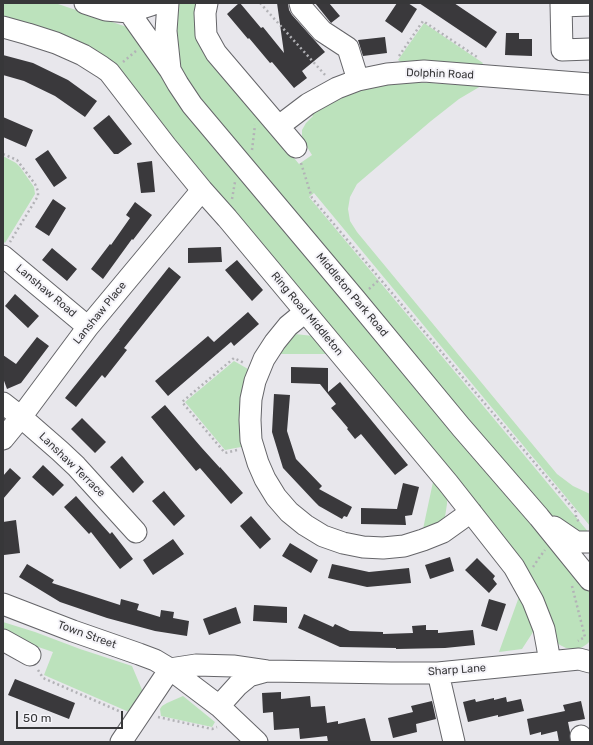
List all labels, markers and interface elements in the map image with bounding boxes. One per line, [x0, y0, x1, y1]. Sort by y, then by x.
street label: Dolphin Road [406, 66, 474, 82]
street label: Middleton Park Road [313, 251, 391, 339]
street label: Lanshaw Road [13, 262, 79, 320]
street label: Ring Road Middleton [268, 269, 346, 359]
street label: Lanshaw Place [71, 279, 129, 347]
street label: Lanshaw Terrace [36, 430, 108, 500]
street label: Town Street [56, 618, 118, 652]
street label: Sharp Lane [428, 661, 486, 679]
scale bar [18, 703, 125, 729]
text: 50 m [23, 711, 51, 725]

